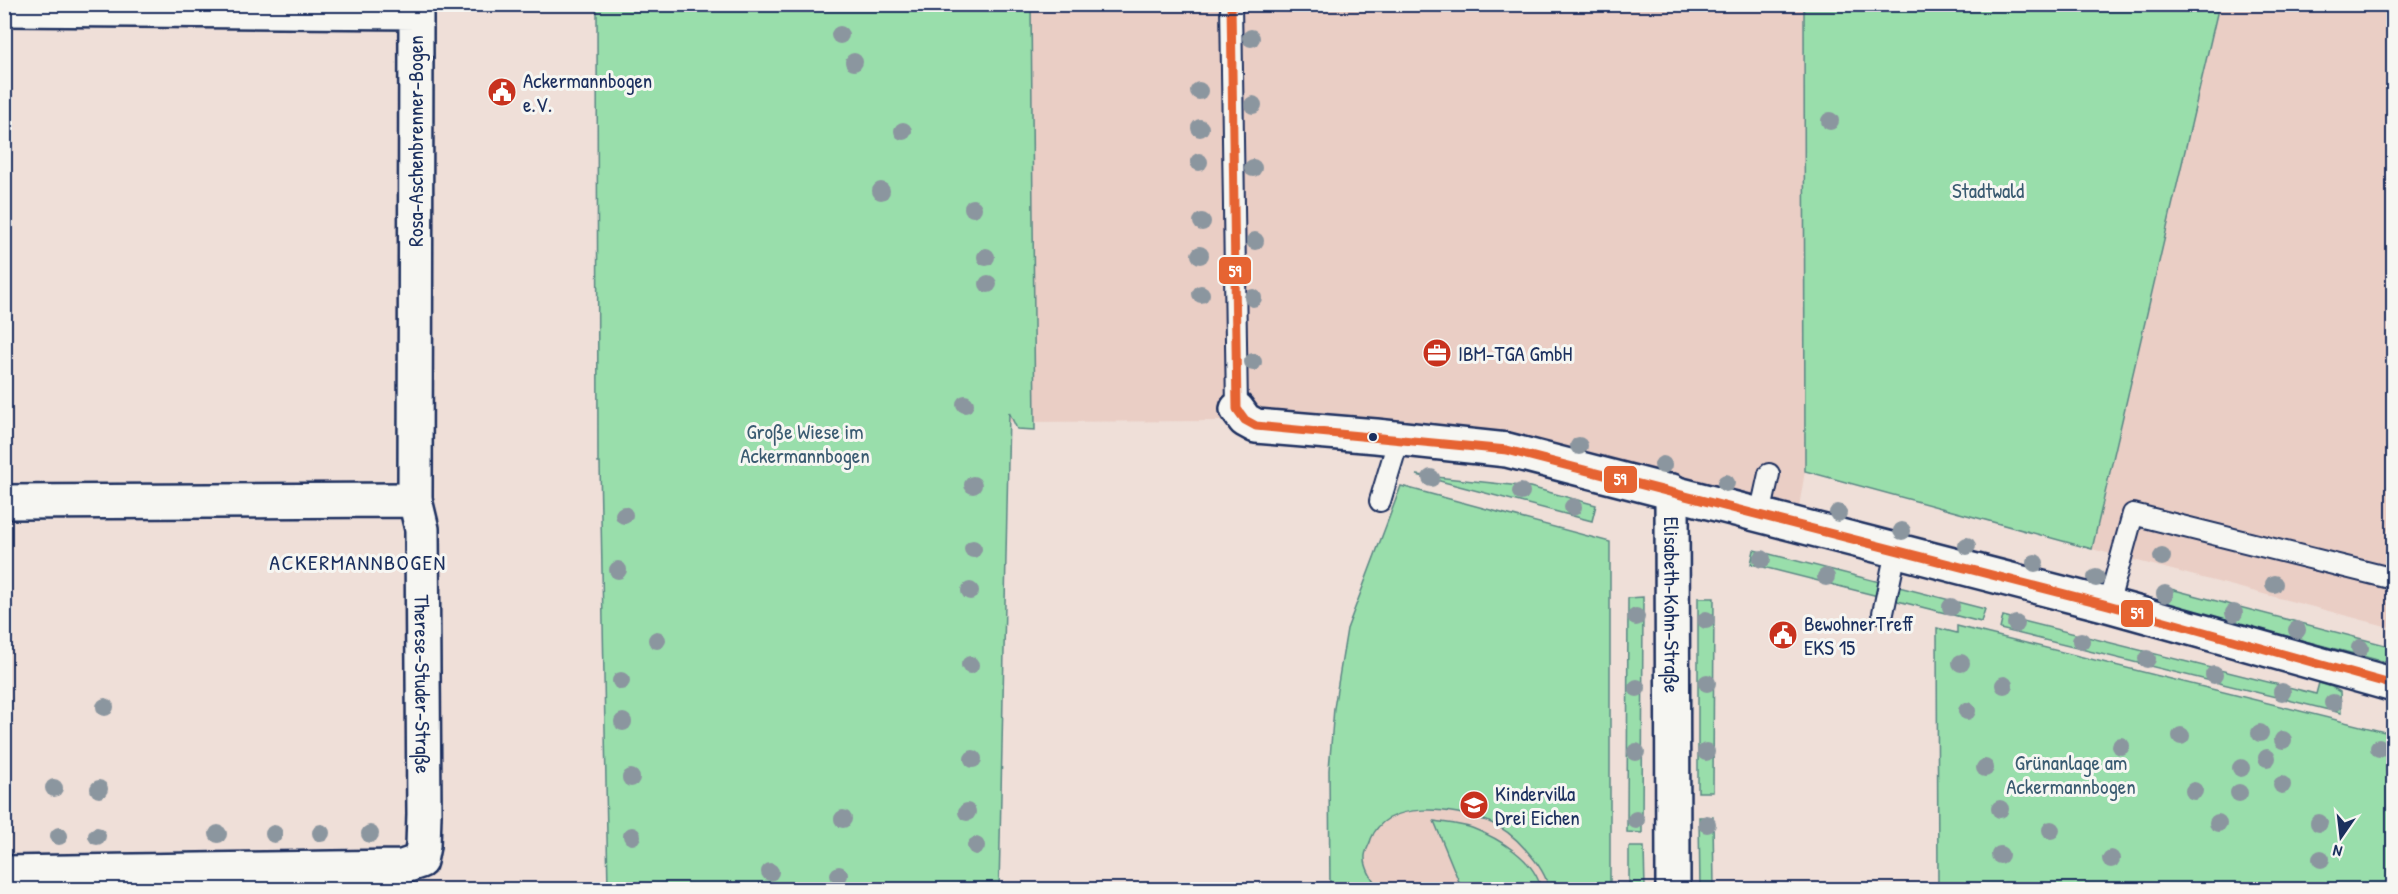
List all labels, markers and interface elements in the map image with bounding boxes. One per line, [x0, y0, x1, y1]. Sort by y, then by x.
street label: Rosa-Aschenbrenner-Bogen [401, 35, 430, 247]
place label: Ackermannbogen e.V. [523, 66, 652, 119]
public building icon: Ackermannbogen e.V. [486, 76, 518, 108]
park label: Stadtwald [1952, 176, 2024, 205]
line badge: 59 [1218, 256, 1252, 285]
text: 59 [1229, 260, 1241, 282]
office icon: IBM-TGA GmbH [1421, 337, 1453, 369]
place label: IBM-TGA GmbH [1458, 339, 1573, 368]
park label: Große Wiese im Ackermannbogen [740, 417, 870, 470]
unlabelled marker [1367, 431, 1379, 443]
line badge: 59 [1603, 465, 1638, 494]
text: 59 [1614, 468, 1626, 490]
street label: Elisabeth-Kohn-Straße [1658, 517, 1687, 693]
district label: ACKERMANNBOGEN [269, 547, 447, 577]
street label: Therese-Studer-Straße [408, 594, 438, 774]
line badge: 59 [2120, 599, 2154, 628]
text: 59 [2131, 602, 2143, 624]
place label: BewohnerTreff EKS 15 [1804, 609, 1913, 662]
public building icon: BewohnerTreff EKS 15 [1767, 619, 1799, 651]
park label: Grünanlage am Ackermannbogen [2006, 748, 2136, 801]
place label: Kindervilla Drei Eichen [1495, 779, 1580, 832]
school or university icon: Kindervilla Drei Eichen [1458, 789, 1490, 821]
north arrow [2311, 807, 2371, 867]
text: N [2330, 840, 2344, 863]

